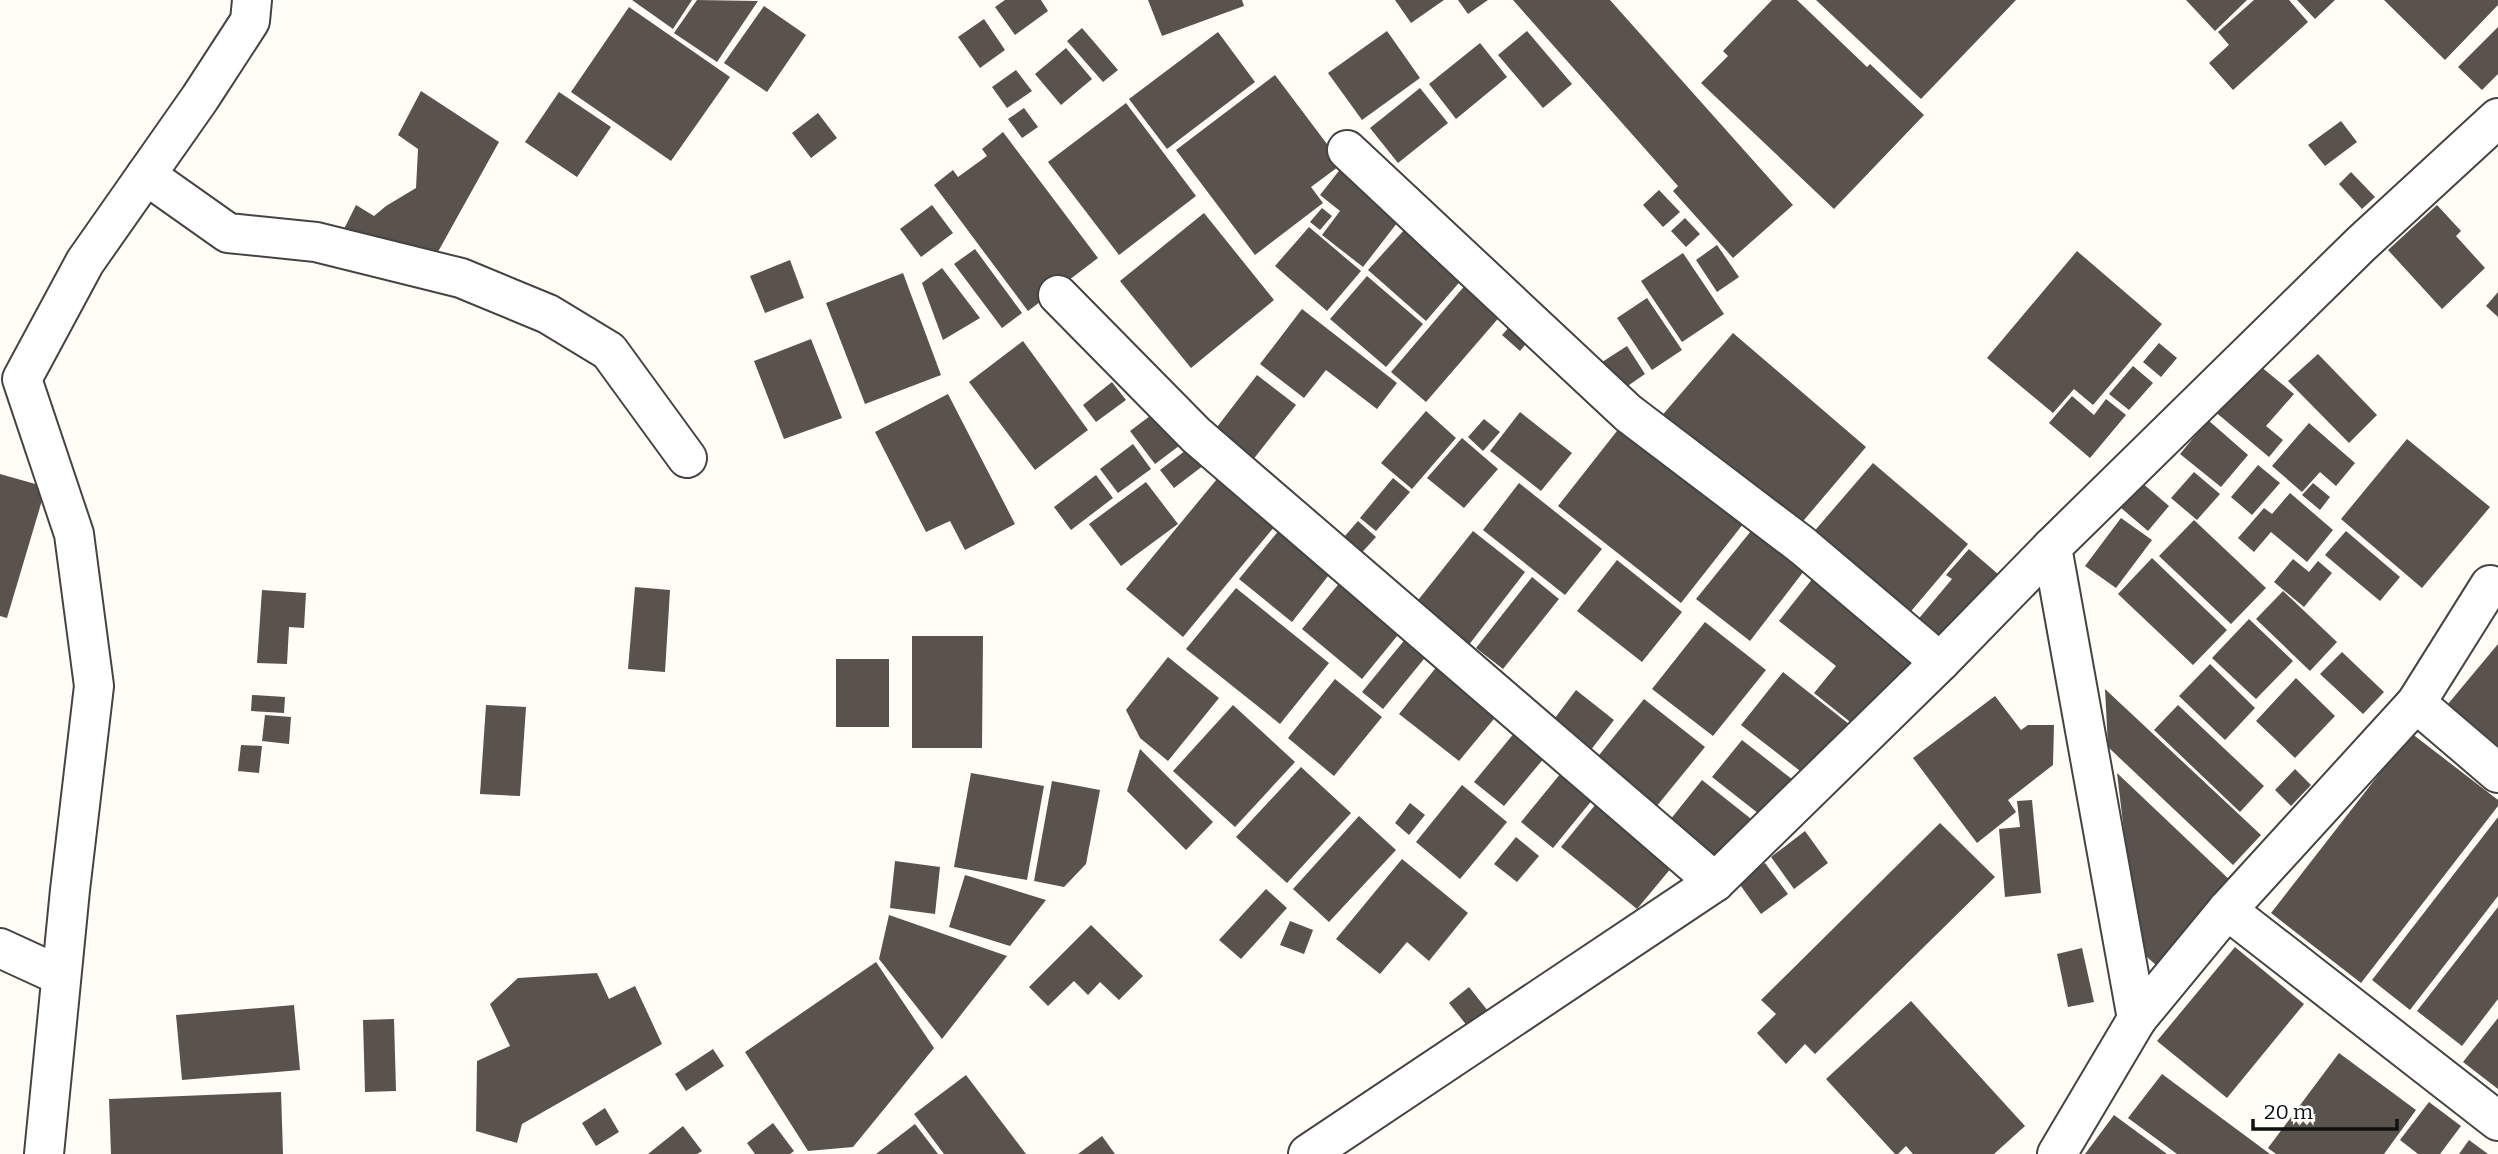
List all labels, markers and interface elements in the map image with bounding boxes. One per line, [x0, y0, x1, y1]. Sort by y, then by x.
scale bar [2253, 1088, 2396, 1132]
text: 20 m [2264, 1099, 2313, 1125]

